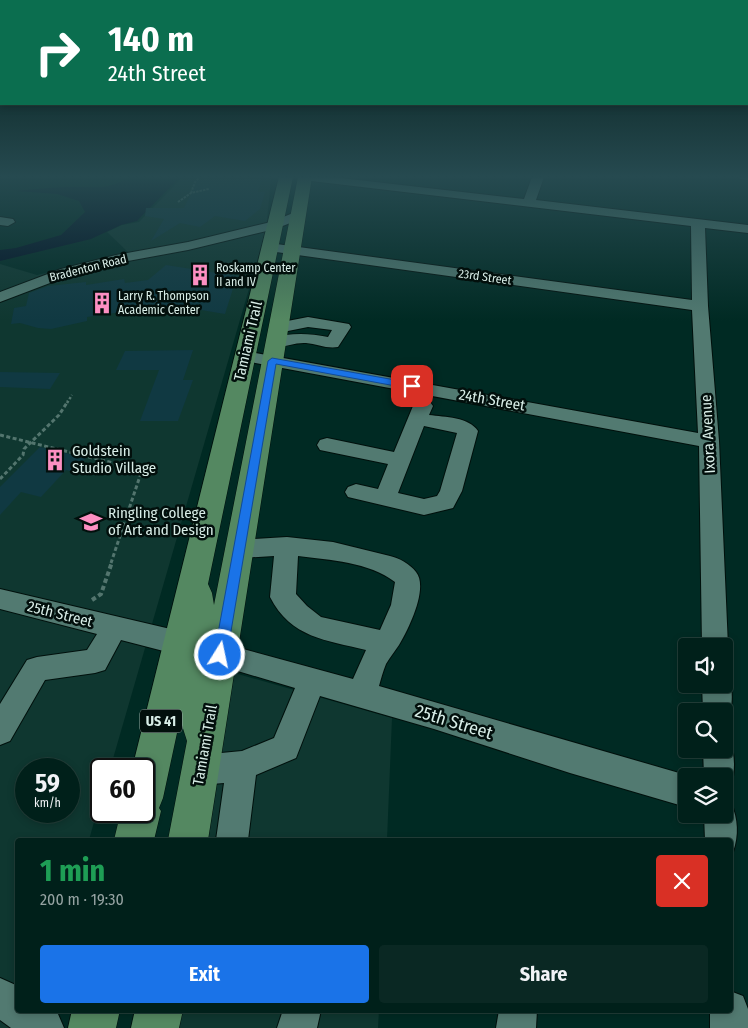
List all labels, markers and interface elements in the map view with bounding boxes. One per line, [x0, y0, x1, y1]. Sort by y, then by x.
text: 140 m [108, 18, 194, 60]
icon: right [25, 20, 90, 85]
text: 24th Street [108, 60, 206, 87]
street label: Bradenton Road [48, 252, 128, 284]
place label: Roskamp Center II and IV [216, 261, 296, 289]
building icon: Roskamp Center II and IV [187, 262, 213, 288]
street label: 23rd Street [458, 266, 512, 288]
place label: Larry R. Thompson Academic Center [118, 289, 209, 317]
building icon: Larry R. Thompson Academic Center [89, 290, 115, 316]
street label: Tamiami Trail [230, 299, 266, 383]
pin [391, 365, 433, 407]
icon: arrive [398, 372, 426, 400]
street label: 24th Street [458, 385, 527, 415]
street label: Ixora Avenue [697, 394, 719, 474]
place label: Goldstein Studio Village [72, 442, 156, 477]
building icon: Goldstein Studio Village [42, 447, 68, 473]
place label: Ringling College of Art and Design [108, 504, 214, 539]
school or university icon: Ringling College of Art and Design [78, 509, 104, 535]
street label: 25th Street [25, 597, 95, 631]
position arrow [193, 628, 245, 680]
map controls [678, 638, 733, 823]
button: sound [678, 638, 733, 693]
street label: 25th Street [413, 700, 496, 744]
street label: Tamiami Trail [189, 703, 221, 787]
button: search [678, 703, 733, 758]
road number: US 41 [140, 709, 182, 732]
speed limit sign: 60 [90, 758, 155, 823]
button: layers [678, 768, 733, 823]
text: 59 [35, 769, 60, 799]
text: km/h [34, 796, 61, 810]
text: 1 min [40, 853, 105, 889]
button: close [656, 855, 708, 907]
text: 200 m · 19:30 [40, 890, 124, 909]
button: Exit [40, 945, 369, 1003]
button: Share [379, 945, 708, 1003]

